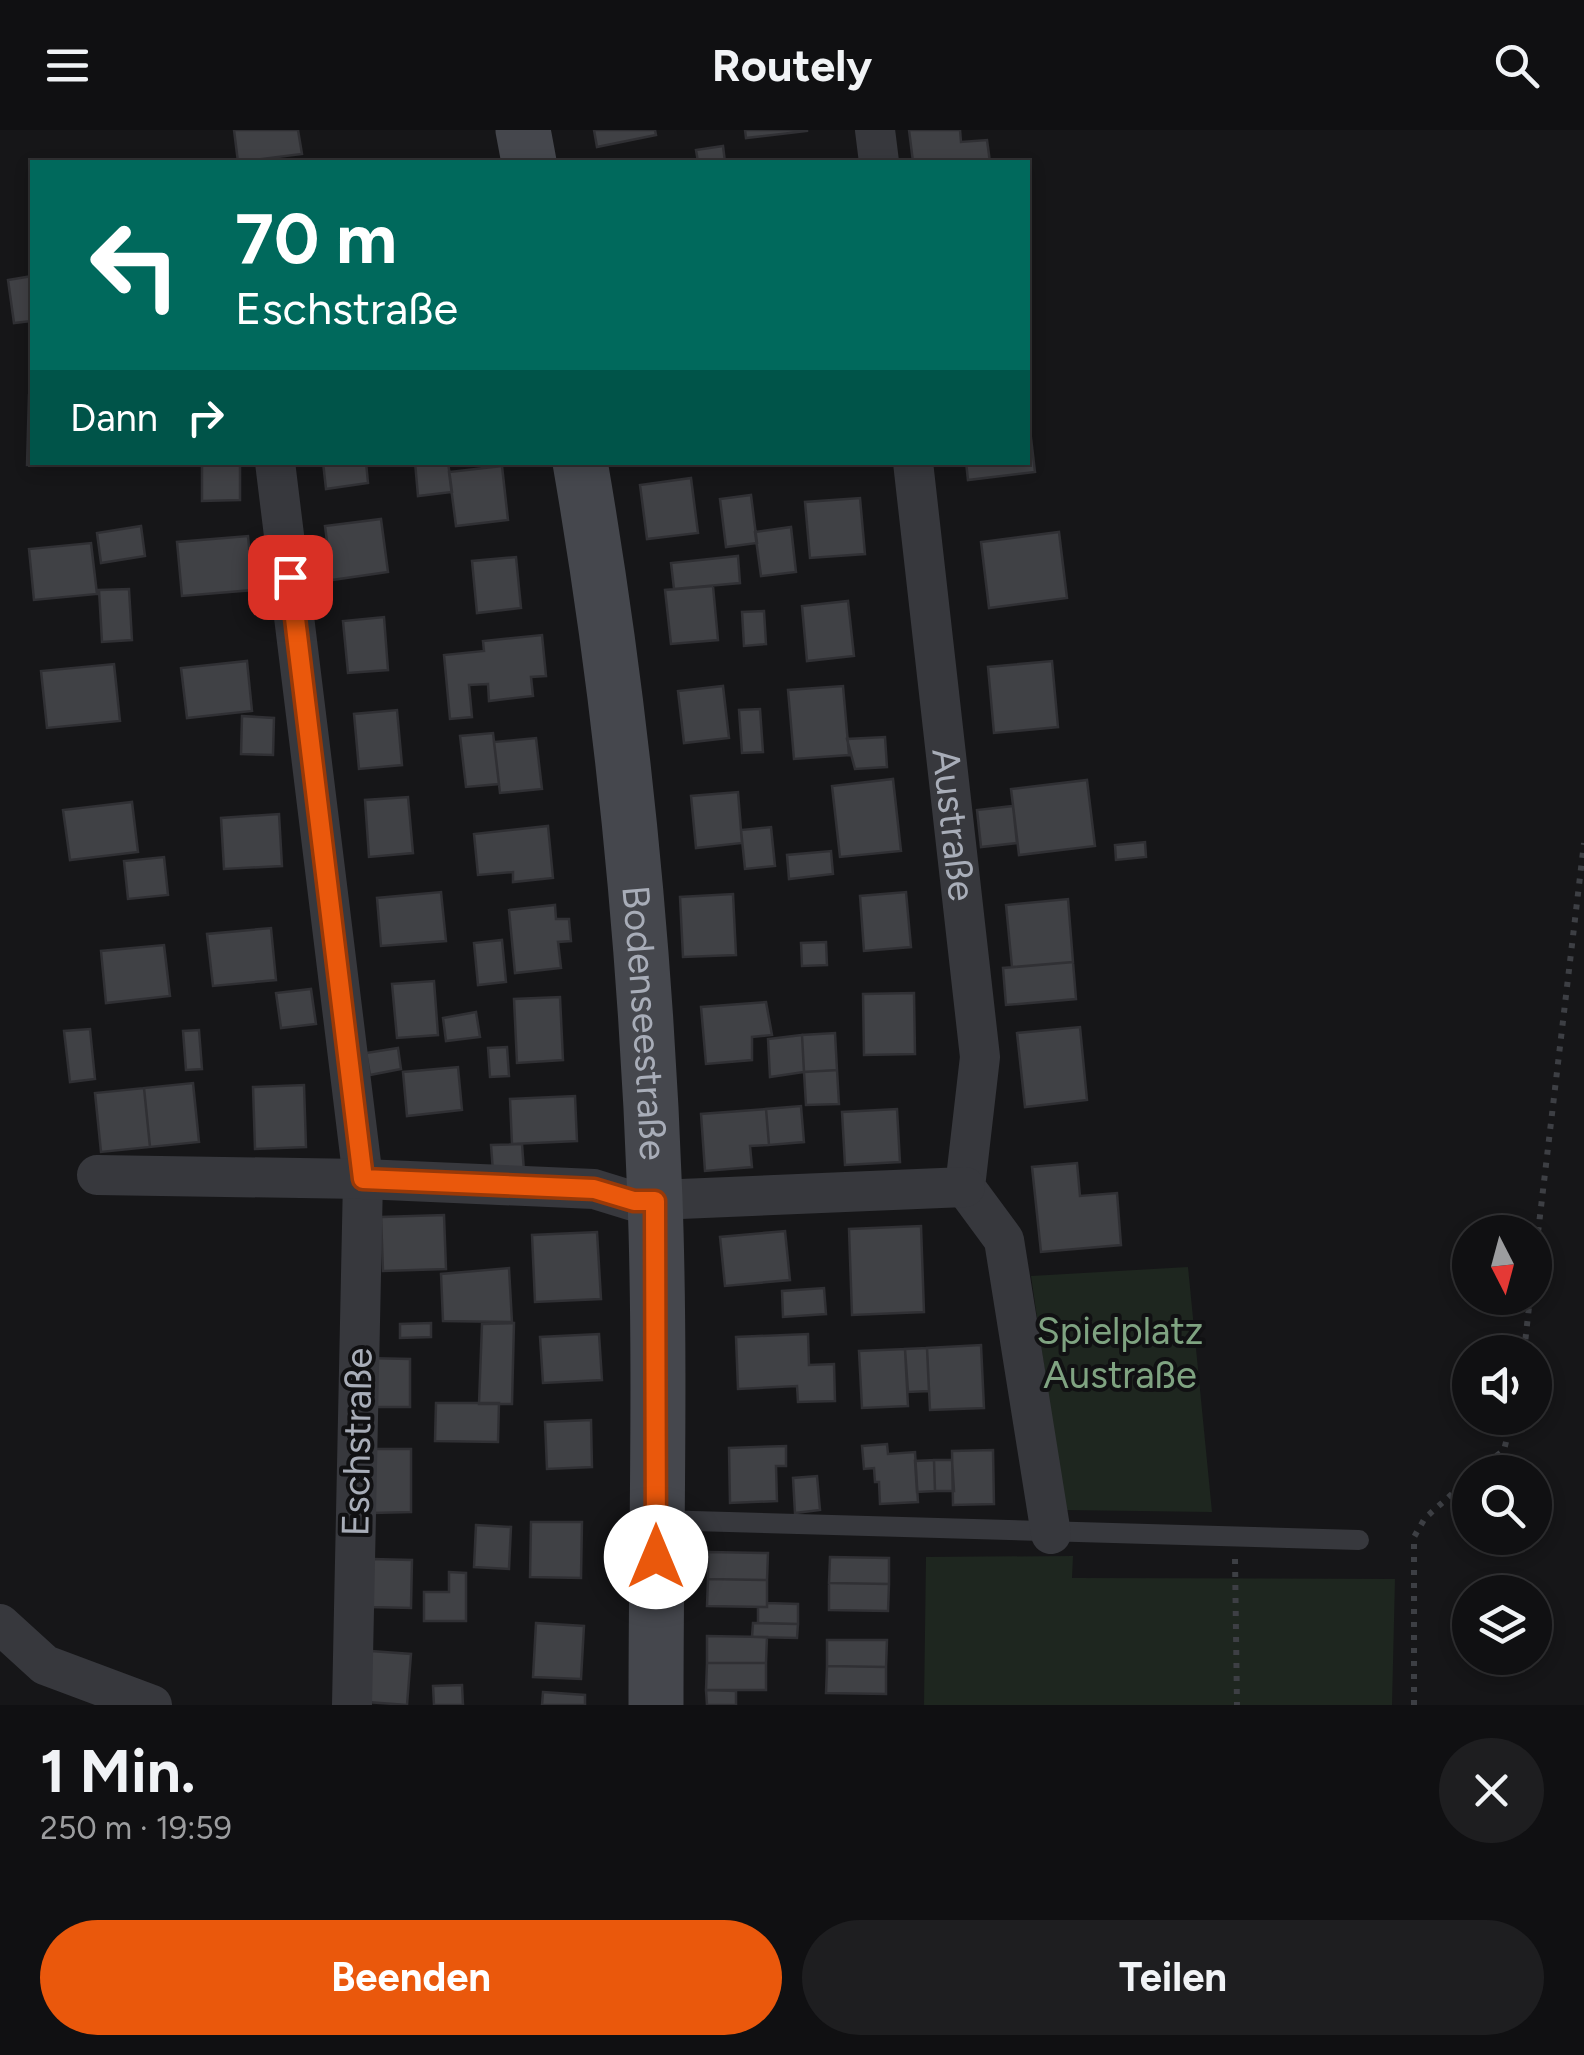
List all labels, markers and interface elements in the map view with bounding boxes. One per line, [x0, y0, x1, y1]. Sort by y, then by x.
icon: menu [40, 38, 95, 93]
text: Routely [712, 38, 872, 92]
icon: search [1489, 38, 1544, 93]
text: 70 m [235, 196, 397, 281]
icon: left [70, 200, 200, 330]
text: Eschstraße [235, 281, 458, 335]
icon: right [178, 390, 233, 445]
text: Dann [70, 395, 158, 441]
pin [248, 535, 333, 620]
icon: arrive [263, 550, 318, 605]
street label: Austraße [922, 746, 985, 904]
street label: Bodenseestraße [612, 884, 676, 1161]
north arrow [1452, 1215, 1552, 1315]
map controls [1452, 1215, 1552, 1675]
park label: Spielplatz Austraße [1037, 1308, 1203, 1398]
button: sound [1452, 1335, 1552, 1435]
street label: Eschstraße [332, 1347, 382, 1537]
button: search [1452, 1455, 1552, 1555]
position arrow [604, 1505, 708, 1609]
button: layers [1452, 1575, 1552, 1675]
text: 1 Min. [40, 1735, 196, 1807]
button: close [1439, 1738, 1544, 1843]
text: 250 m · 19:59 [40, 1809, 232, 1847]
button: Beenden [40, 1920, 782, 2035]
button: Teilen [802, 1920, 1544, 2035]

